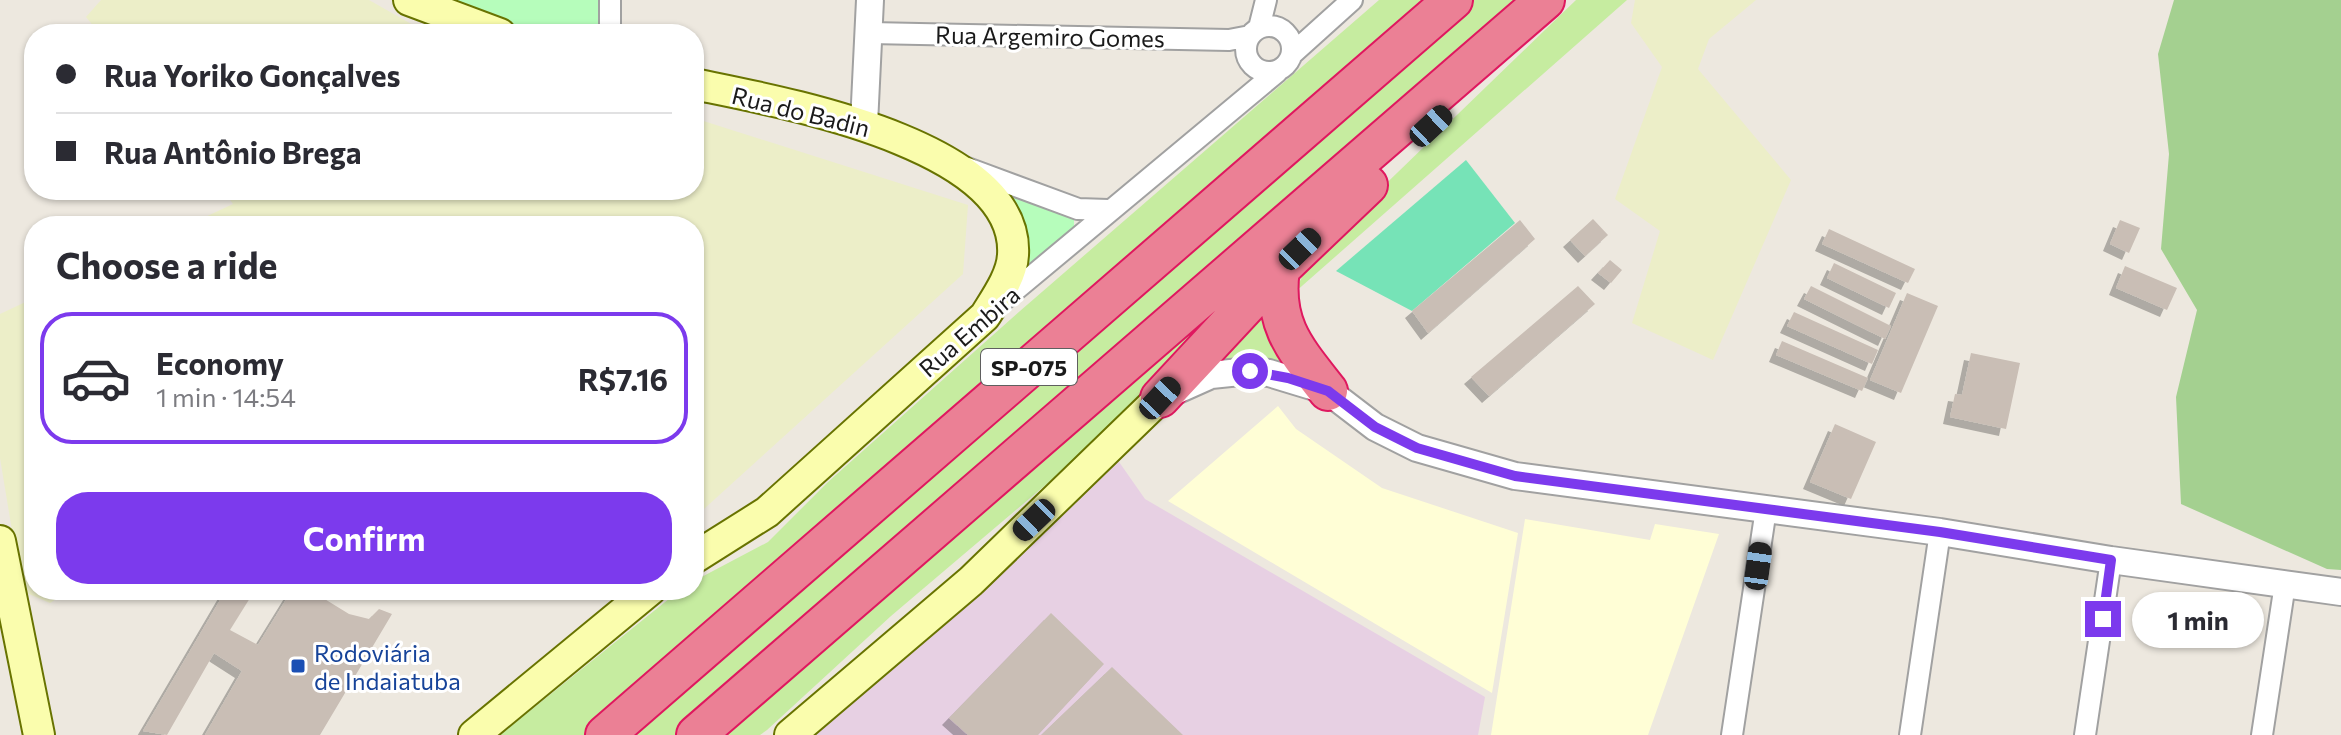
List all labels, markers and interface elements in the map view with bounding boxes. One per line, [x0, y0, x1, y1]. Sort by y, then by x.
street label: Rua Argemiro Gomes [935, 19, 1165, 53]
text: Rua Yoriko Gonçalves [104, 56, 400, 93]
street label: Rua do Badin [729, 80, 873, 142]
car [1405, 101, 1457, 151]
text: Rua Antônio Brega [104, 133, 362, 170]
car [1274, 224, 1326, 274]
text: Choose a ride [56, 242, 277, 286]
street label: Rua Embira [913, 279, 1025, 383]
icon: car [60, 342, 132, 414]
text: Economy [156, 344, 284, 381]
road number: SP-075 [981, 349, 1077, 385]
route start [1232, 353, 1268, 389]
text: R$7.16 [578, 360, 668, 397]
car [1135, 372, 1185, 424]
text: 1 min · 14:54 [156, 381, 296, 412]
button: Confirm [56, 492, 672, 584]
car [1008, 495, 1060, 545]
car [1743, 541, 1773, 591]
callout: 1 min [2131, 591, 2263, 647]
route end [2085, 601, 2121, 637]
text: 1 min [2167, 604, 2229, 635]
place label: Rodoviária de Indaiatuba [314, 638, 461, 695]
marker: Rodoviária de Indaiatuba [289, 657, 307, 675]

